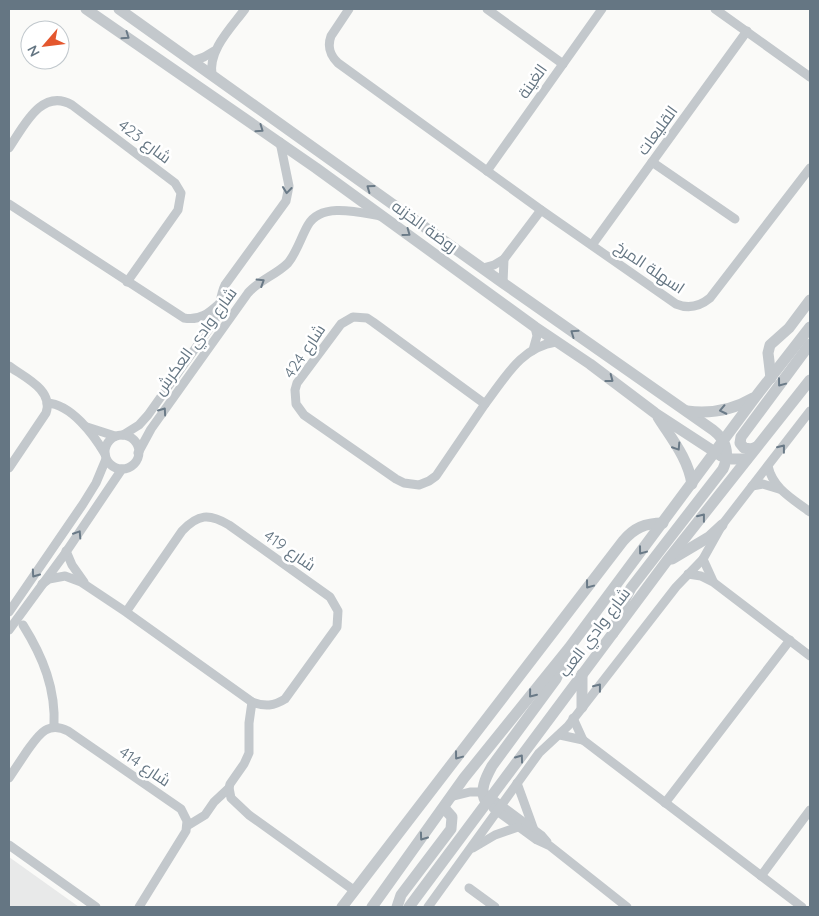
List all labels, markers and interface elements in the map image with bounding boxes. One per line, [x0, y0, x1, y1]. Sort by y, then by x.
north arrow [20, 20, 70, 70]
one-way arrow [121, 30, 130, 39]
text: N [23, 42, 44, 60]
street label: الغينة [513, 60, 551, 102]
street label: القليعات [632, 101, 682, 159]
street label: شارع 423 [113, 115, 175, 169]
one-way arrow [254, 123, 264, 132]
one-way arrow [367, 185, 376, 194]
one-way arrow [282, 186, 293, 194]
street label: روضة الخزنه [388, 195, 462, 257]
one-way arrow [401, 228, 410, 236]
street label: اسهلة المرخ [610, 236, 689, 299]
one-way arrow [256, 279, 265, 288]
street label: شارع وادي العكرش [149, 283, 244, 401]
street label: شارع 424 [279, 320, 331, 383]
one-way arrow [570, 330, 580, 339]
one-way arrow [604, 374, 613, 382]
one-way arrow [778, 378, 787, 387]
one-way arrow [718, 404, 727, 415]
one-way arrow [158, 408, 166, 417]
one-way arrow [671, 441, 680, 451]
one-way arrow [776, 444, 785, 454]
one-way arrow [697, 514, 705, 523]
street label: شارع 419 [259, 525, 320, 577]
one-way arrow [71, 530, 81, 539]
one-way arrow [639, 545, 648, 555]
one-way arrow [32, 568, 41, 578]
one-way arrow [586, 579, 595, 589]
street label: شارع وادي العب [554, 583, 637, 683]
one-way arrow [592, 684, 600, 693]
one-way arrow [529, 688, 538, 697]
street label: شارع 414 [114, 742, 175, 792]
one-way arrow [456, 750, 464, 759]
one-way arrow [514, 754, 523, 764]
one-way arrow [420, 831, 429, 841]

